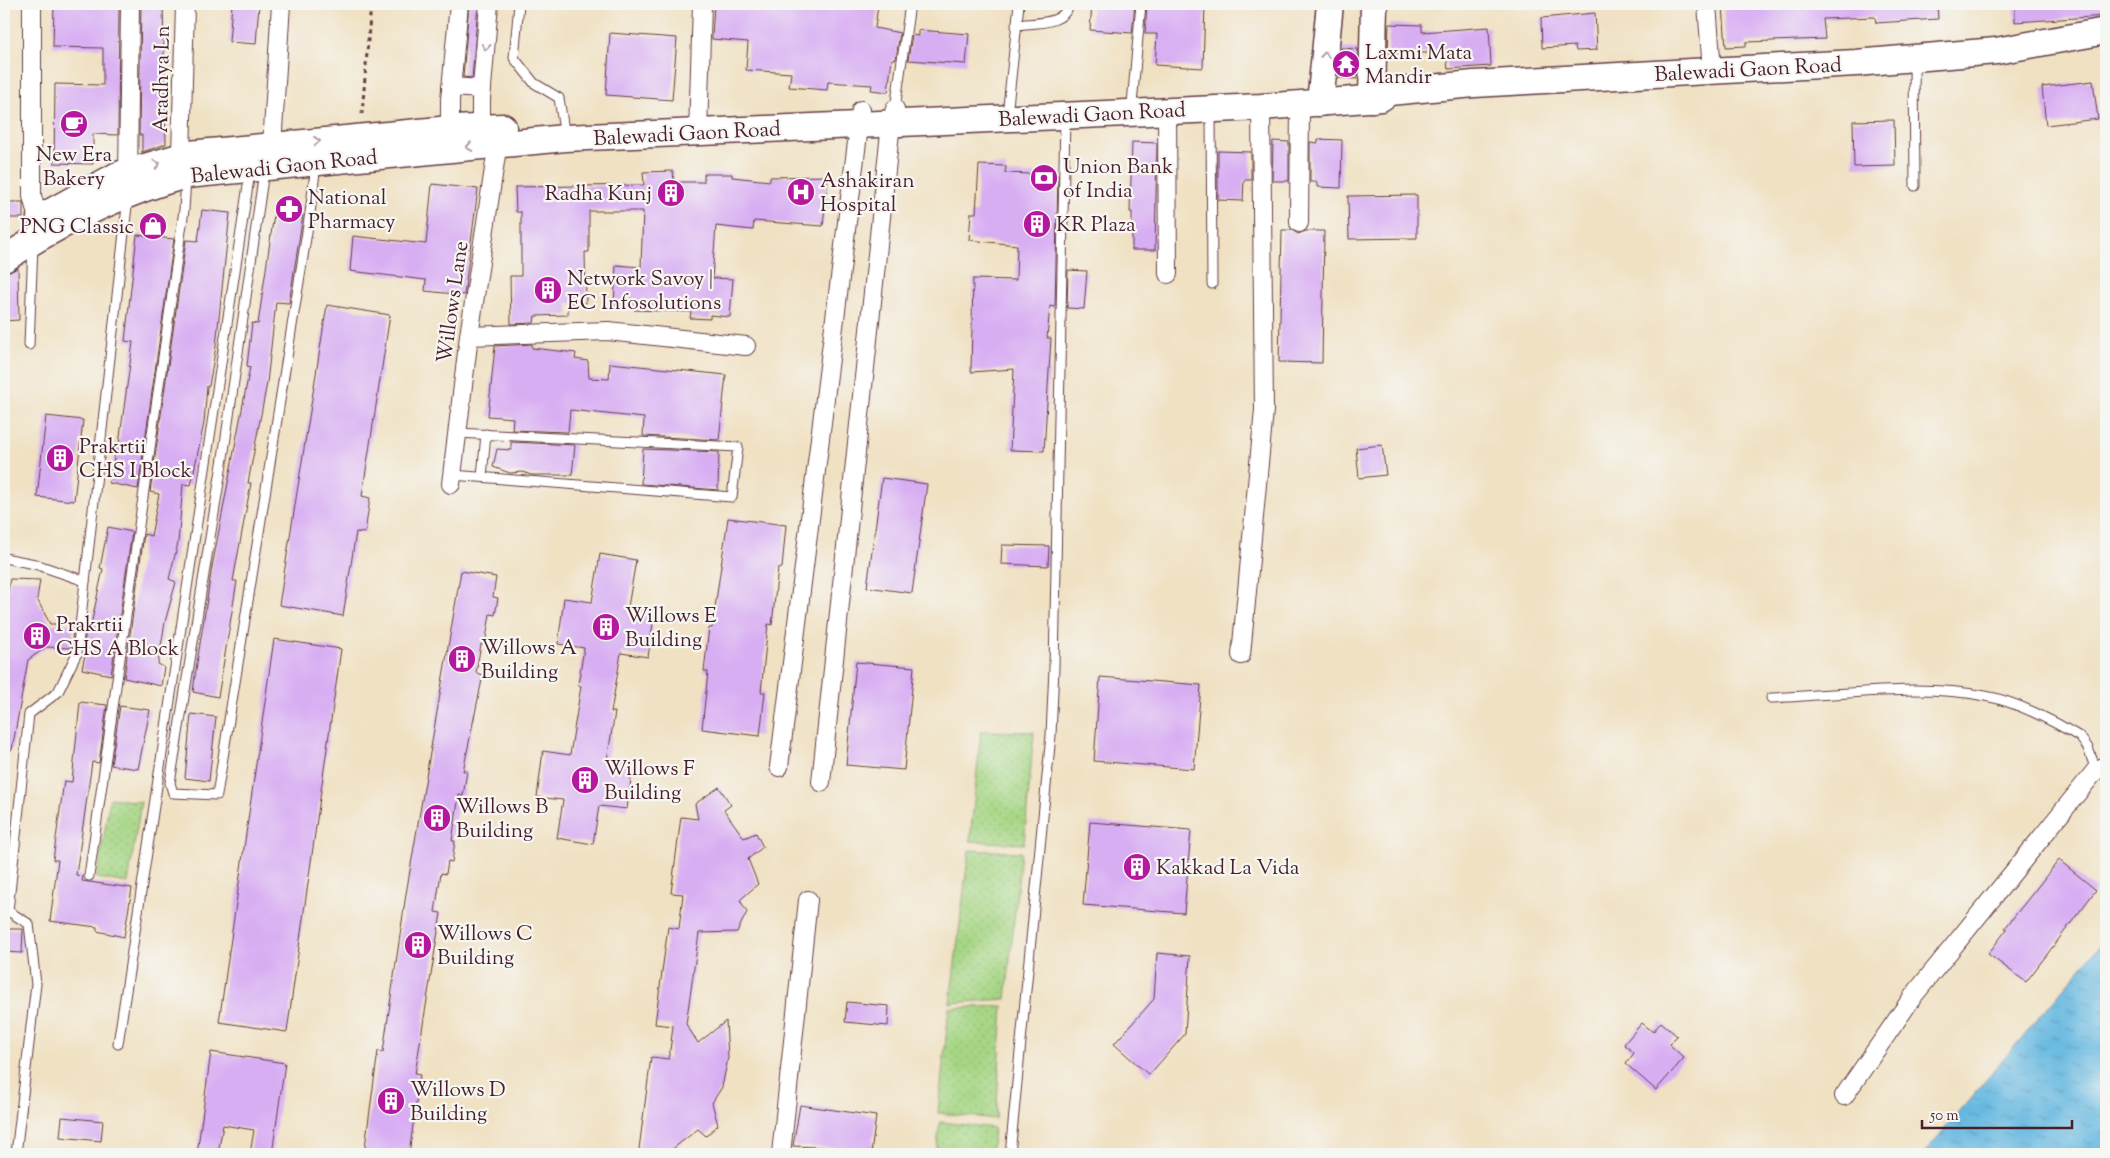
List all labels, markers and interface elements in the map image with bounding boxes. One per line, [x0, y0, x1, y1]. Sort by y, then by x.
street label: Aradhya Ln [147, 25, 179, 133]
place label: Laxmi Mata Mandir [1365, 39, 1473, 93]
one-way arrow [480, 43, 491, 51]
temple icon: Laxmi Mata Mandir [1331, 49, 1361, 79]
one-way arrow [1319, 50, 1330, 58]
street label: Balewadi Gaon Road [1654, 51, 1843, 91]
street label: Balewadi Gaon Road [998, 96, 1187, 136]
cafe icon: New Era Bakery [59, 109, 89, 139]
street label: Balewadi Gaon Road [593, 115, 782, 155]
one-way arrow [313, 136, 321, 147]
place label: New Era Bakery [36, 141, 112, 195]
one-way arrow [464, 142, 473, 152]
street label: Balewadi Gaon Road [189, 143, 379, 193]
place label: Union Bank of India [1063, 153, 1174, 207]
one-way arrow [152, 159, 160, 169]
bank icon: Union Bank of India [1029, 163, 1059, 193]
place label: Ashakiran Hospital [820, 167, 915, 221]
hospital icon: Ashakiran Hospital [786, 177, 816, 207]
building icon: Radha Kunj [656, 178, 686, 208]
place label: Radha Kunj [545, 180, 652, 210]
place label: National Pharmacy [308, 184, 396, 238]
pharmacy icon: National Pharmacy [274, 194, 304, 224]
building icon: KR Plaza [1022, 209, 1052, 239]
shop icon: PNG Classic [138, 211, 168, 241]
place label: KR Plaza [1056, 211, 1136, 241]
place label: PNG Classic [20, 213, 134, 243]
street label: Willows Lane [431, 239, 477, 365]
place label: Network Savoy | EC Infosolutions [567, 265, 721, 319]
building icon: Network Savoy | EC Infosolutions [533, 275, 563, 305]
place label: Prakrtii CHS I Block [79, 433, 193, 487]
building icon: Prakrtii CHS I Block [45, 443, 75, 473]
place label: Willows E Building [625, 602, 717, 656]
place label: Prakrtii CHS A Block [56, 611, 180, 665]
building icon: Willows E Building [591, 612, 621, 642]
building icon: Prakrtii CHS A Block [22, 621, 52, 651]
place label: Willows A Building [481, 634, 577, 688]
building icon: Willows A Building [447, 644, 477, 674]
place label: Willows F Building [604, 755, 695, 809]
building icon: Willows F Building [570, 765, 600, 795]
place label: Willows B Building [456, 793, 548, 847]
building icon: Willows B Building [422, 803, 452, 833]
building icon: Kakkad La Vida [1122, 852, 1152, 882]
place label: Kakkad La Vida [1156, 854, 1300, 884]
place label: Willows C Building [437, 920, 533, 974]
building icon: Willows C Building [403, 930, 433, 960]
place label: Willows D Building [410, 1076, 506, 1130]
building icon: Willows D Building [376, 1086, 406, 1116]
scale bar [1922, 1098, 2072, 1130]
text: 50 m [1929, 1106, 1959, 1127]

